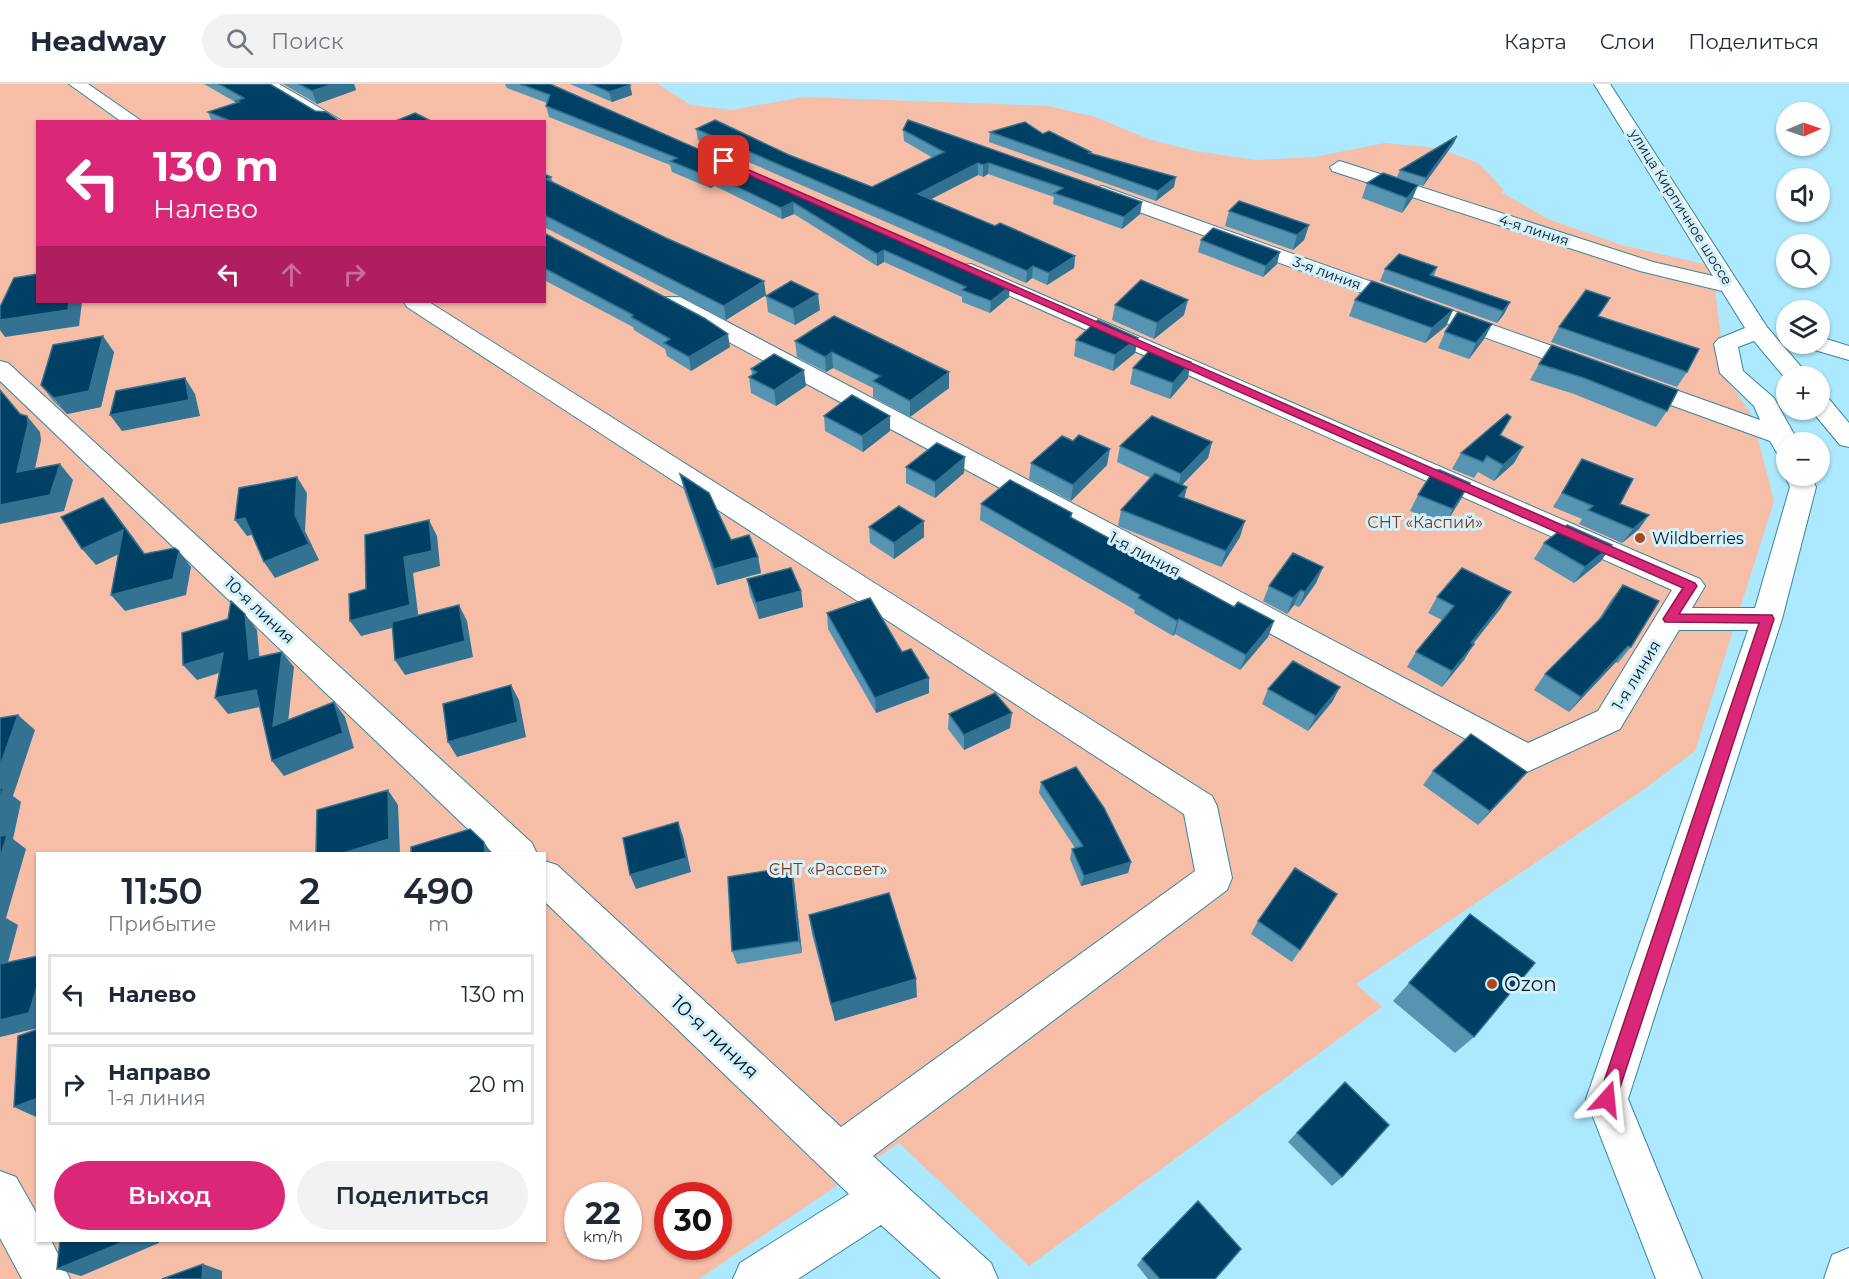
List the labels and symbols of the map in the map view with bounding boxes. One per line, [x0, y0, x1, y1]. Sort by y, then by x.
north arrow [1776, 102, 1830, 156]
street label: улица Кирпичное шоссе [1625, 125, 1736, 288]
pin [698, 135, 749, 186]
street label: 4-я линия [1497, 210, 1571, 250]
street label: 3-я линия [1290, 252, 1364, 294]
park label: СНТ «Каспий» [1367, 513, 1483, 532]
street label: 1-я линия [1106, 528, 1184, 581]
place label: Wildberries [1652, 529, 1744, 548]
marker: Wildberries [1633, 531, 1647, 545]
street label: 10-я линия [221, 573, 299, 648]
street label: 1-я линия [1608, 637, 1665, 714]
park label: СНТ «Рассвет» [769, 860, 887, 879]
place label: Ozon [1504, 972, 1557, 996]
marker: Ozon [1485, 977, 1499, 991]
street label: 10-я линия [666, 990, 764, 1084]
position arrow [1575, 1067, 1639, 1131]
speed limit sign: 30 [654, 1182, 732, 1260]

